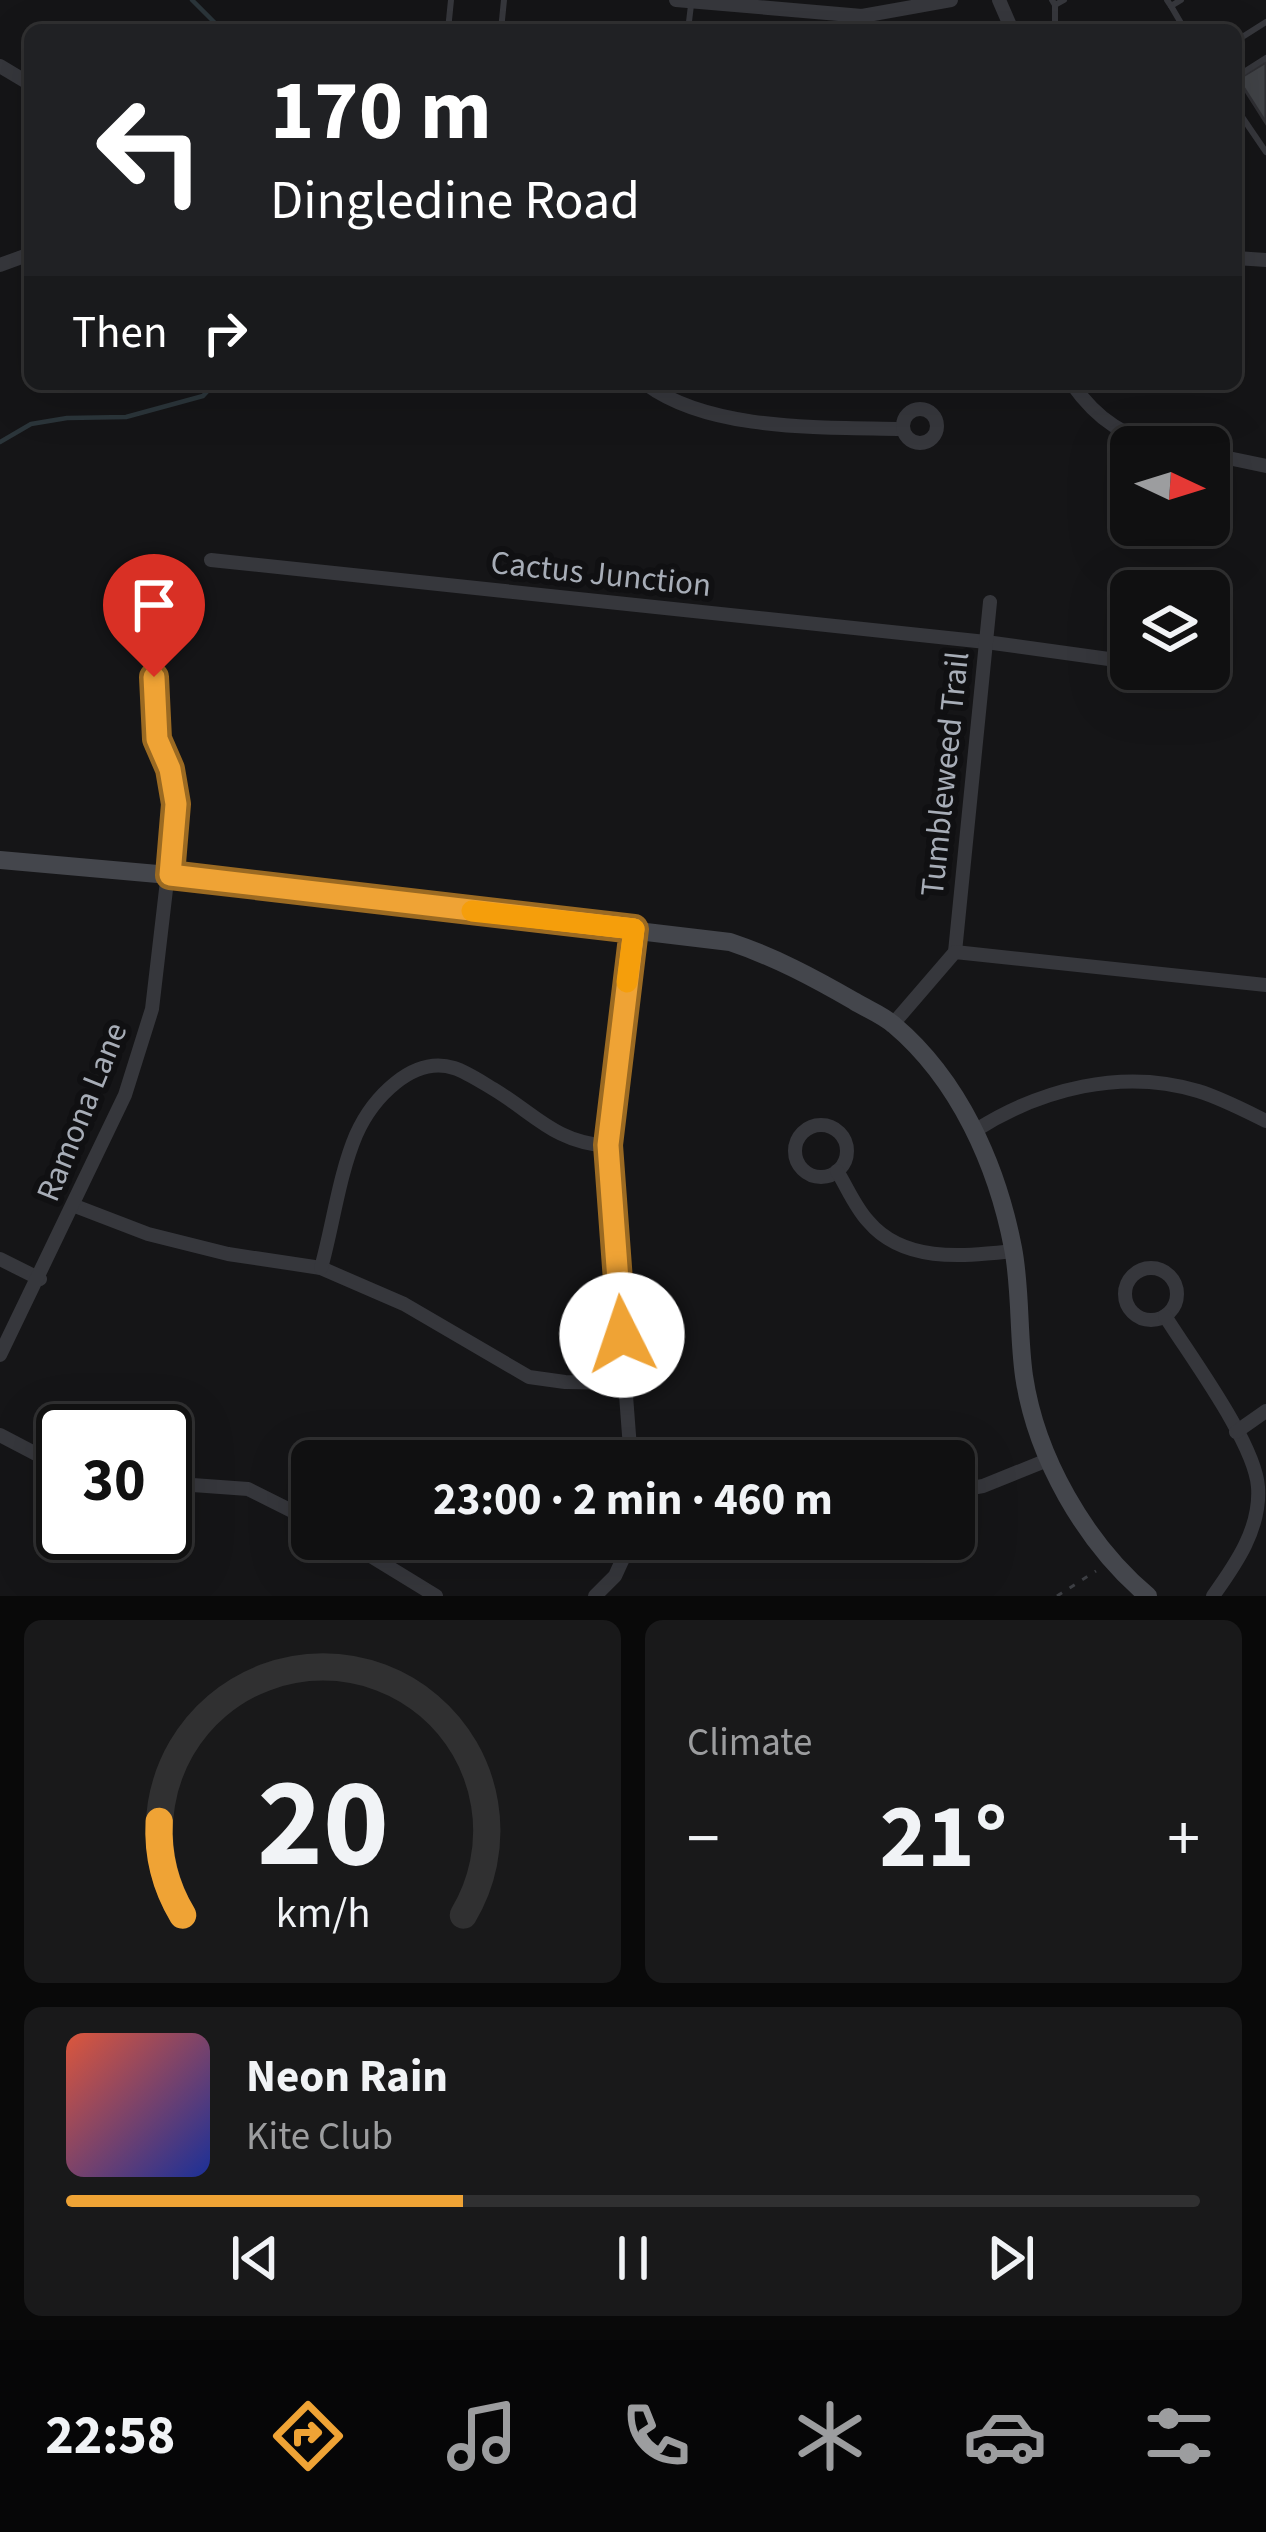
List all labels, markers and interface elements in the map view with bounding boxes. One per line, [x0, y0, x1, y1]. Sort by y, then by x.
text: 170 m [270, 52, 492, 172]
icon: left [72, 72, 228, 228]
text: Dingledine Road [270, 163, 640, 240]
icon: right [192, 300, 258, 366]
text: Then [72, 301, 168, 365]
north arrow [1110, 426, 1230, 546]
map controls [1110, 426, 1230, 690]
street label: Cactus Junction [488, 539, 714, 609]
pin [103, 554, 205, 677]
button: layers [1110, 570, 1230, 690]
icon: arrive [121, 572, 187, 638]
street label: Tumbleweed Trail [909, 649, 981, 899]
street label: Ramona Lane [25, 1016, 139, 1208]
position arrow [559, 1272, 685, 1398]
speed limit sign: 30 [36, 1404, 192, 1560]
text: 23:00 · 2 min · 460 m [433, 1468, 833, 1532]
text: Climate [687, 1715, 812, 1771]
text: 20 [257, 1736, 388, 1914]
text: 21° [880, 1774, 1007, 1902]
text: − [687, 1792, 720, 1886]
text: + [1167, 1792, 1200, 1886]
text: km/h [275, 1882, 370, 1943]
text: Neon Rain [246, 2045, 448, 2109]
text: Kite Club [246, 2109, 393, 2165]
icon: previous [222, 2225, 288, 2291]
icon: pause [600, 2225, 666, 2291]
icon: next [978, 2225, 1044, 2291]
icon: directions [266, 2394, 350, 2478]
icon: music [440, 2394, 524, 2478]
icon: phone [614, 2394, 698, 2478]
icon: climate [788, 2394, 872, 2478]
icon: car [963, 2394, 1047, 2478]
icon: filters [1137, 2394, 1221, 2478]
text: 22:58 [45, 2398, 175, 2475]

